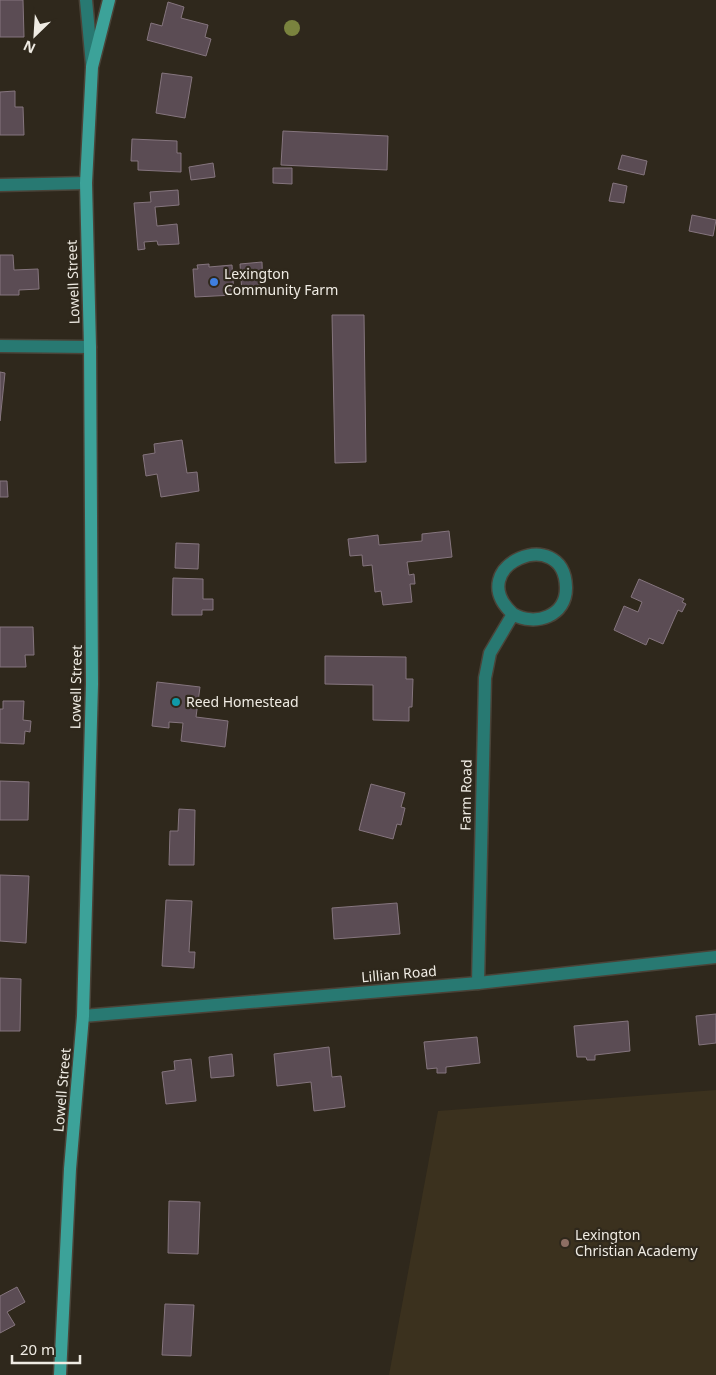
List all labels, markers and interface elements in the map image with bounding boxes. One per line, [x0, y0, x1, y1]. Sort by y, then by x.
north arrow [10, 10, 60, 60]
text: N [20, 36, 38, 58]
street label: Lowell Street [62, 240, 83, 325]
place label: Lexington Community Farm [224, 264, 338, 299]
marker: Lexington Community Farm [208, 276, 220, 288]
street label: Lowell Street [65, 645, 86, 729]
place label: Reed Homestead [186, 692, 299, 711]
marker: Reed Homestead [170, 696, 182, 708]
street label: Farm Road [455, 759, 476, 831]
street label: Lillian Road [360, 961, 437, 986]
street label: Lowell Street [48, 1047, 75, 1133]
place label: Lexington Christian Academy [575, 1225, 699, 1260]
marker: Lexington Christian Academy [559, 1237, 571, 1249]
scale bar [12, 1332, 80, 1364]
text: 20 m [20, 1339, 55, 1359]

